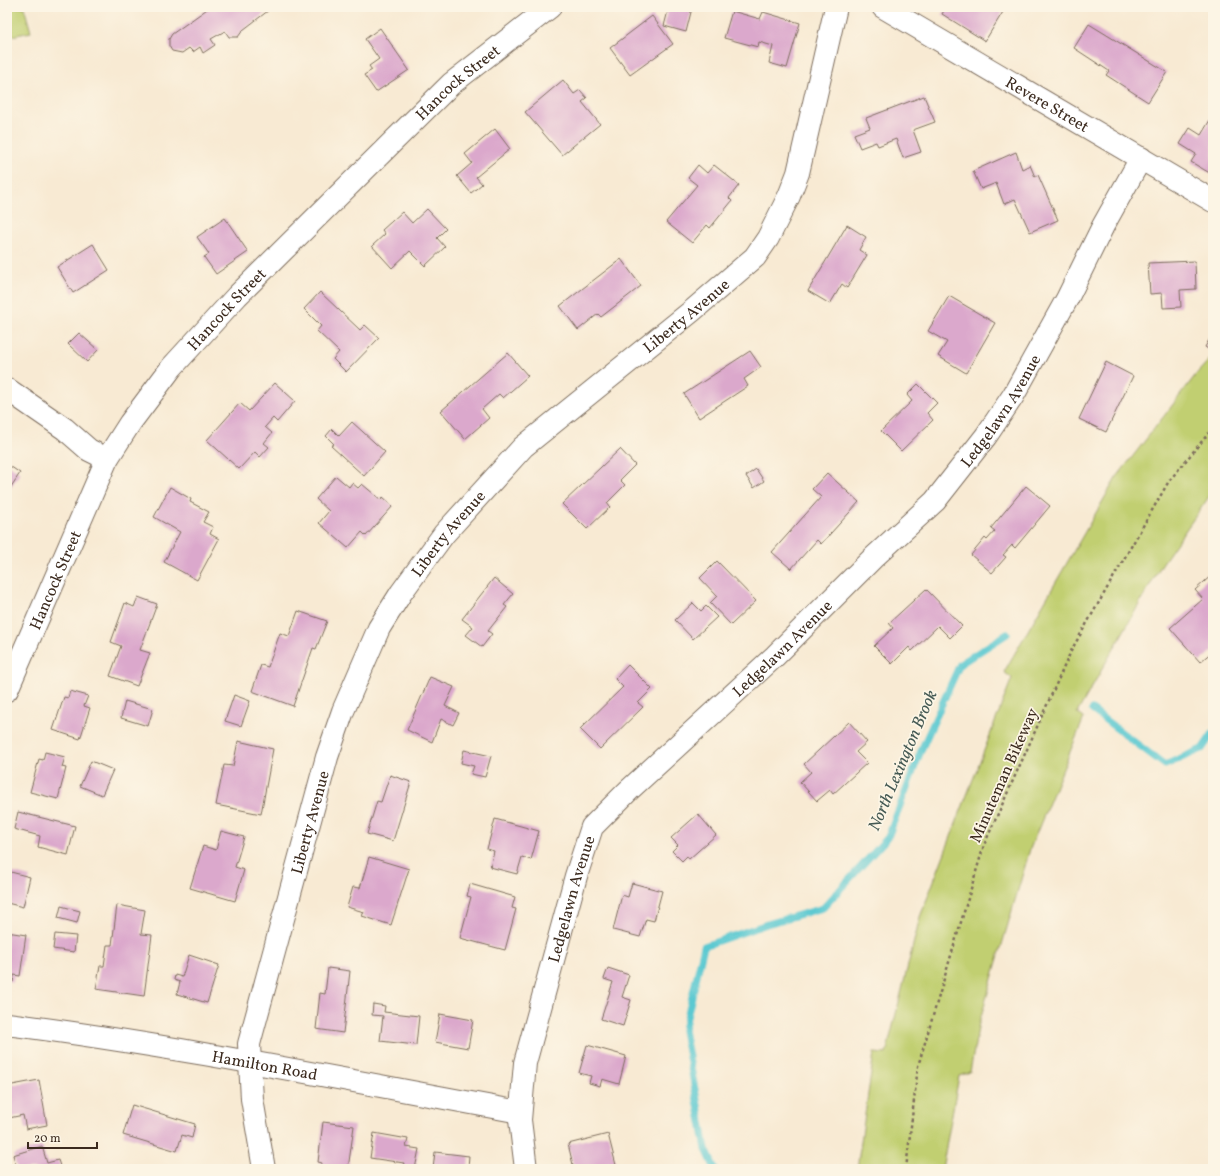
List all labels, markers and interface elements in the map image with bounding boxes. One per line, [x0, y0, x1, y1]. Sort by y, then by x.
street label: Hancock Street [411, 40, 506, 126]
street label: Revere Street [1001, 72, 1093, 139]
street label: Hancock Street [183, 264, 272, 356]
street label: Liberty Avenue [639, 274, 735, 359]
street label: Ledgelawn Avenue [956, 351, 1047, 473]
street label: Liberty Avenue [407, 486, 491, 582]
street label: Hancock Street [25, 527, 88, 634]
street label: Ledgelawn Avenue [728, 596, 838, 703]
water label: North Lexington Brook [863, 687, 943, 834]
street label: Minuteman Bikeway [965, 705, 1045, 847]
street label: Liberty Avenue [287, 769, 336, 877]
street label: Ledgelawn Avenue [544, 833, 601, 965]
street label: Hamilton Road [210, 1047, 319, 1087]
scale bar [28, 1124, 97, 1150]
text: 20 m [34, 1131, 61, 1147]

